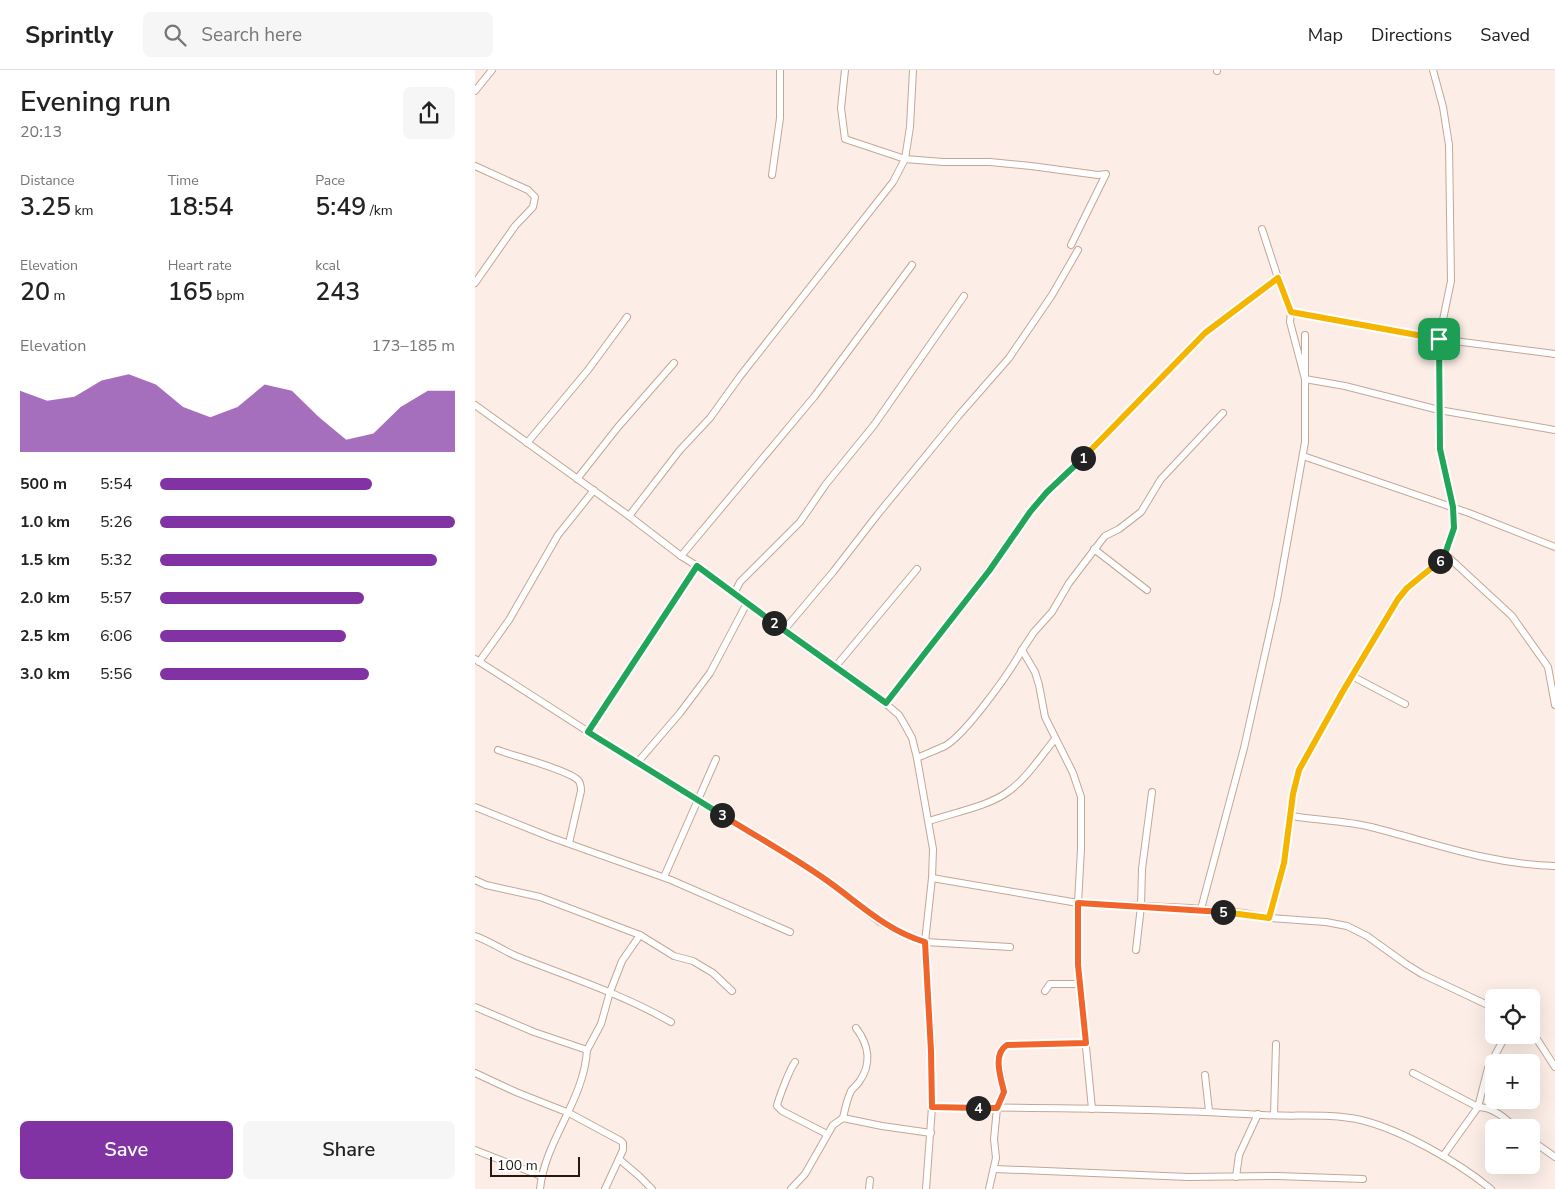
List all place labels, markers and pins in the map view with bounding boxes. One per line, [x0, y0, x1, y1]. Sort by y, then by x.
pin [1418, 318, 1460, 360]
pin: 1 [1071, 446, 1095, 470]
pin: 6 [1427, 548, 1453, 574]
pin: 2 [761, 610, 787, 636]
pin: 3 [709, 802, 735, 828]
pin: 5 [1211, 900, 1235, 924]
pin: 4 [965, 1096, 991, 1120]

